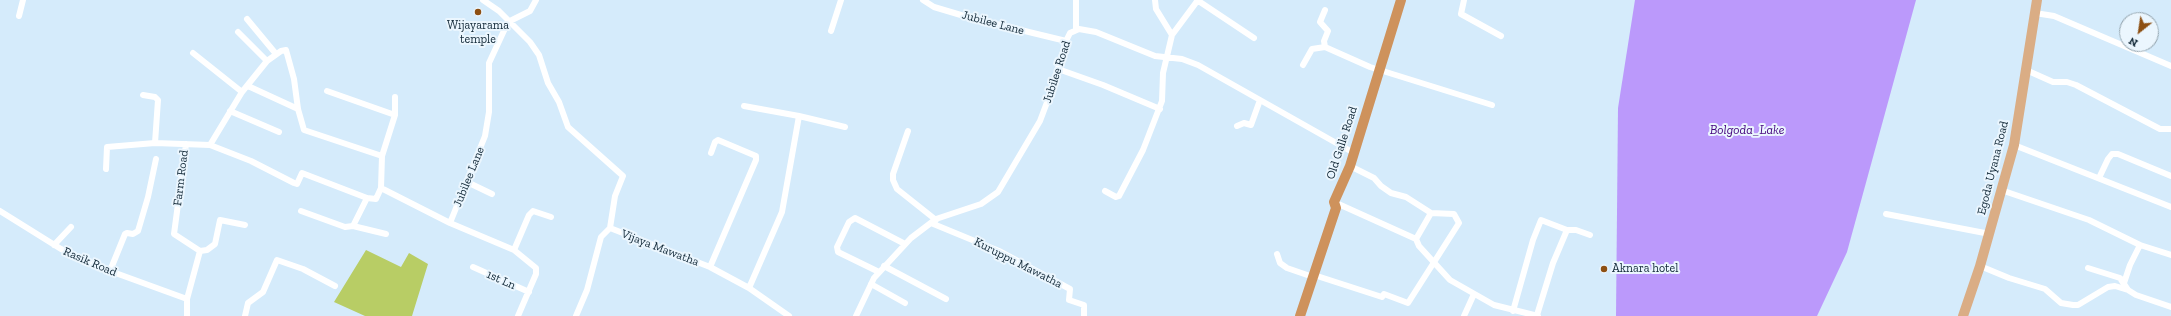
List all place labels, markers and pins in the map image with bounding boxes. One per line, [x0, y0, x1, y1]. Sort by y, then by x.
marker: Wijayarama temple [473, 7, 483, 17]
place label: Wijayarama temple [447, 19, 509, 47]
place label: Aknara hotel [1612, 262, 1678, 276]
marker: Aknara hotel [1599, 264, 1609, 274]

